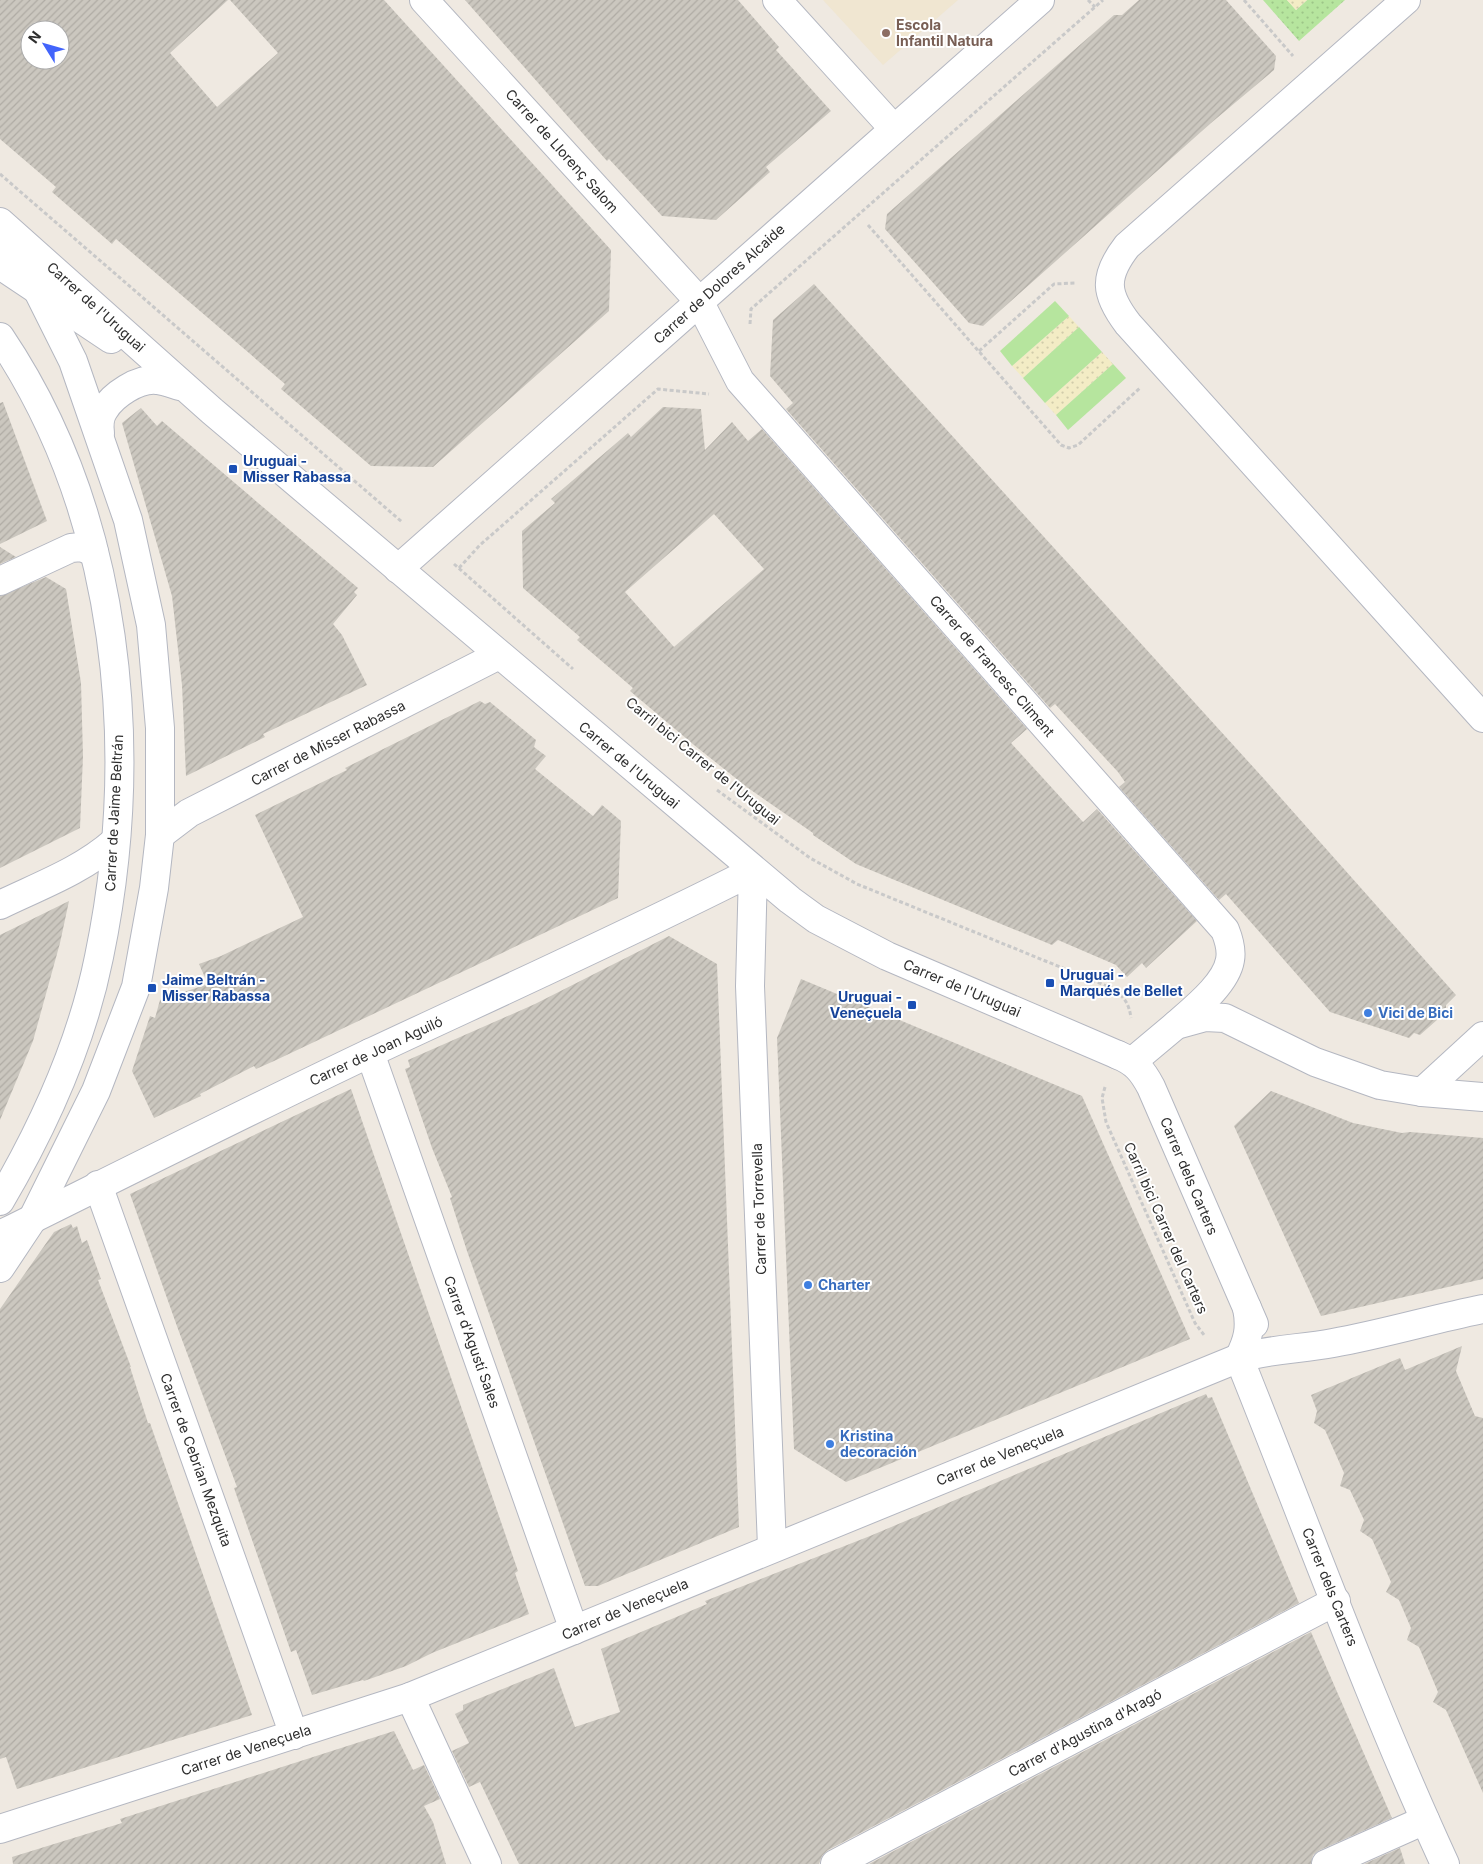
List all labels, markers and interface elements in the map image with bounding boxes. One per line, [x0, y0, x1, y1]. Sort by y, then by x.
place label: Escola Infantil Natura [896, 16, 993, 49]
north arrow [20, 20, 70, 70]
text: N [24, 27, 44, 46]
marker: Escola Infantil Natura [880, 27, 892, 39]
street label: Carrer de Llorenç Salom [502, 85, 622, 216]
street label: Carrer de Dolores Alcaide [650, 220, 788, 347]
street label: Carrer de l'Uruguai [44, 258, 149, 355]
place label: Uruguai - Misser Rabassa [243, 452, 351, 485]
marker: Uruguai - Misser Rabassa [227, 463, 239, 475]
street label: Carrer de Francesc Climent [926, 592, 1059, 740]
street label: Carril bici Carrer de l'Uruguai [623, 694, 783, 828]
street label: Carrer de Misser Rabassa [248, 696, 408, 789]
street label: Carrer de l'Uruguai [575, 718, 683, 812]
street label: Carrer de Jaime Beltrán [101, 734, 126, 892]
street label: Carrer de l'Uruguai [901, 955, 1024, 1020]
place label: Uruguai - Marqués de Bellet [1060, 966, 1183, 999]
place label: Jaime Beltrán - Misser Rabassa [162, 971, 270, 1004]
marker: Uruguai - Marqués de Bellet [1044, 977, 1056, 989]
marker: Jaime Beltrán - Misser Rabassa [146, 982, 158, 994]
place label: Uruguai - Veneçuela [830, 988, 902, 1021]
marker: Uruguai - Veneçuela [906, 999, 918, 1011]
place label: Vici de Bici [1378, 1004, 1453, 1021]
marker: Vici de Bici [1362, 1007, 1374, 1019]
street label: Carrer de Joan Aguiló [307, 1012, 445, 1089]
street label: Carrer dels Carters [1157, 1114, 1222, 1237]
street label: Carril bici Carrer del Carters [1121, 1139, 1212, 1316]
street label: Carrer de Torrevella [748, 1143, 769, 1275]
street label: Carrer d'Agustí Sales [441, 1273, 504, 1410]
place label: Charter [818, 1276, 871, 1293]
marker: Charter [802, 1279, 814, 1291]
street label: Carrer de Cebrian Mezquita [157, 1371, 236, 1549]
street label: Carrer de Veneçuela [934, 1422, 1066, 1489]
place label: Kristina decoración [840, 1427, 917, 1460]
marker: Kristina decoración [824, 1438, 836, 1450]
street label: Carrer dels Carters [1299, 1525, 1362, 1649]
street label: Carrer de Veneçuela [559, 1574, 691, 1643]
street label: Carrer d'Agustina d'Aragó [1005, 1685, 1164, 1780]
street label: Carrer de Veneçuela [179, 1720, 313, 1779]

